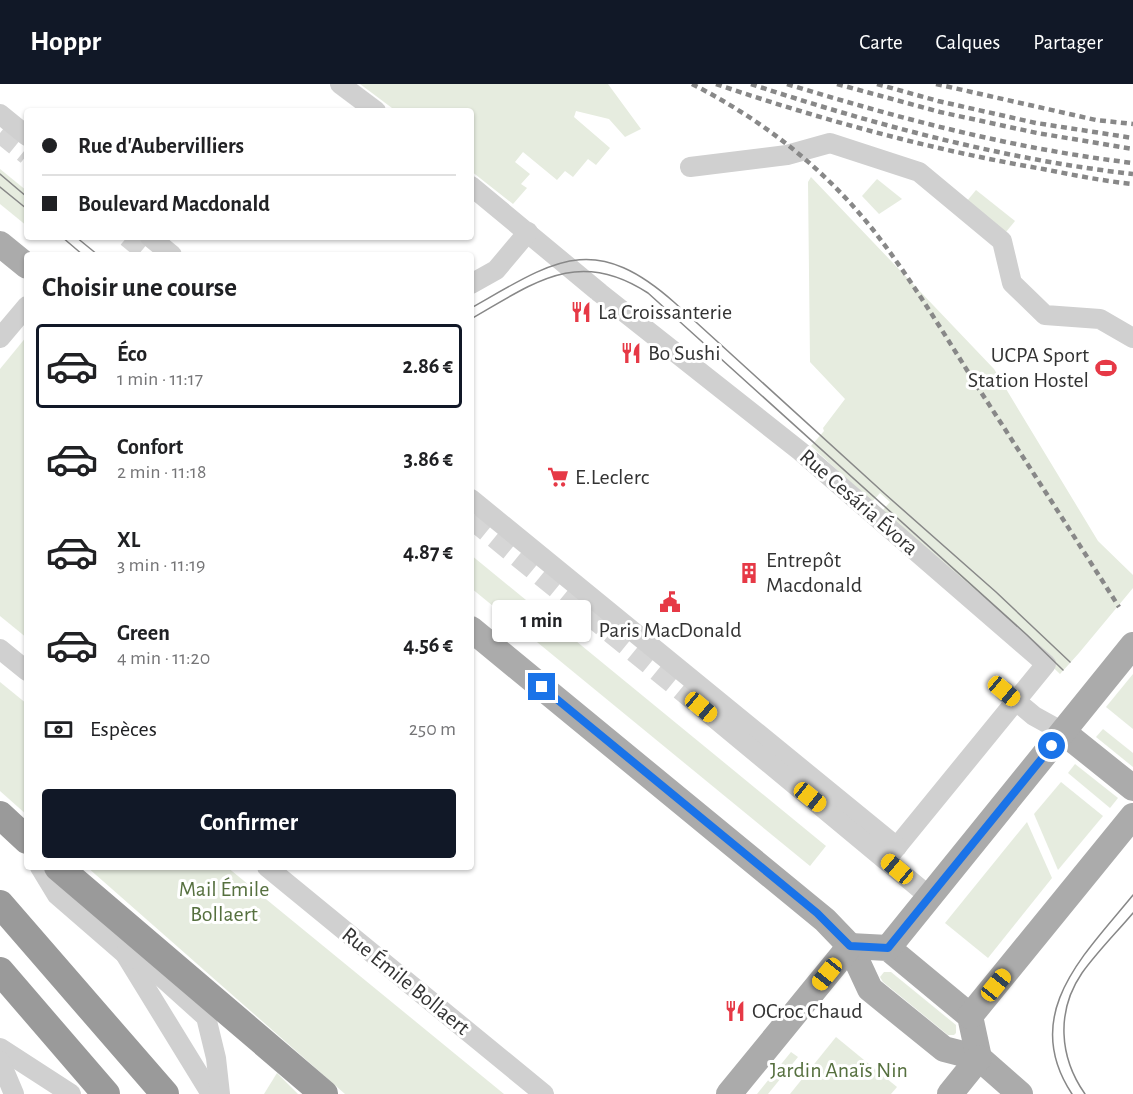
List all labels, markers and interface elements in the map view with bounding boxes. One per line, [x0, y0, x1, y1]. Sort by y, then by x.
text: Hoppr [30, 28, 101, 56]
text: Carte [859, 32, 903, 53]
text: Calques [936, 32, 1000, 53]
text: Partager [1033, 32, 1103, 53]
text: Rue d'Aubervilliers [78, 135, 244, 157]
text: Boulevard Macdonald [78, 193, 270, 215]
text: Choisir une course [42, 274, 237, 301]
restaurant icon: La Croissanterie [569, 300, 593, 324]
place label: La Croissanterie [598, 301, 732, 323]
icon: car [45, 339, 99, 393]
restaurant icon: Bo Sushi [619, 341, 643, 365]
place label: Bo Sushi [648, 342, 721, 364]
text: Éco [117, 343, 147, 365]
place label: UCPA Sport Station Hostel [968, 344, 1089, 391]
text: 2.86 € [403, 355, 453, 377]
sports icon: UCPA Sport Station Hostel [1094, 356, 1118, 380]
text: 1 min · 11:17 [117, 369, 203, 389]
icon: car [45, 432, 99, 486]
text: Confort [117, 436, 183, 458]
street label: Rue Cesária Évora [796, 444, 923, 559]
text: 3.86 € [403, 448, 453, 470]
text: 2 min · 11:18 [117, 462, 206, 482]
supermarket icon: E.Leclerc [546, 465, 570, 489]
place label: E.Leclerc [575, 466, 650, 488]
icon: car [45, 525, 99, 579]
text: XL [117, 529, 140, 551]
text: 4.87 € [403, 541, 453, 563]
place label: Entrepôt Macdonald [766, 549, 862, 596]
text: 3 min · 11:19 [117, 555, 206, 575]
building icon: Entrepôt Macdonald [737, 561, 761, 585]
public building icon: Paris MacDonald [658, 590, 682, 614]
callout: 1 min [492, 600, 592, 642]
text: 1 min [520, 611, 563, 631]
icon: car [45, 618, 99, 672]
place label: Paris MacDonald [598, 619, 742, 641]
text: Green [117, 622, 170, 644]
text: 4.56 € [403, 634, 453, 656]
text: 4 min · 11:20 [117, 648, 210, 668]
route end [528, 673, 555, 700]
car [984, 673, 1024, 709]
car [681, 689, 721, 725]
icon: cash [42, 713, 75, 746]
text: Espèces [90, 718, 157, 740]
text: 250 m [409, 719, 456, 739]
route start [1038, 732, 1065, 759]
car [790, 779, 830, 815]
button: Confirmer [42, 789, 456, 858]
car [877, 851, 917, 887]
park label: Mail Émile Bollaert [179, 877, 269, 925]
street label: Rue Émile Bollaert [338, 922, 475, 1039]
car [809, 954, 845, 994]
car [978, 965, 1014, 1005]
restaurant icon: OCroc Chaud [723, 999, 747, 1023]
place label: OCroc Chaud [752, 1000, 863, 1022]
park label: Jardin Anaïs Nin [770, 1059, 908, 1081]

